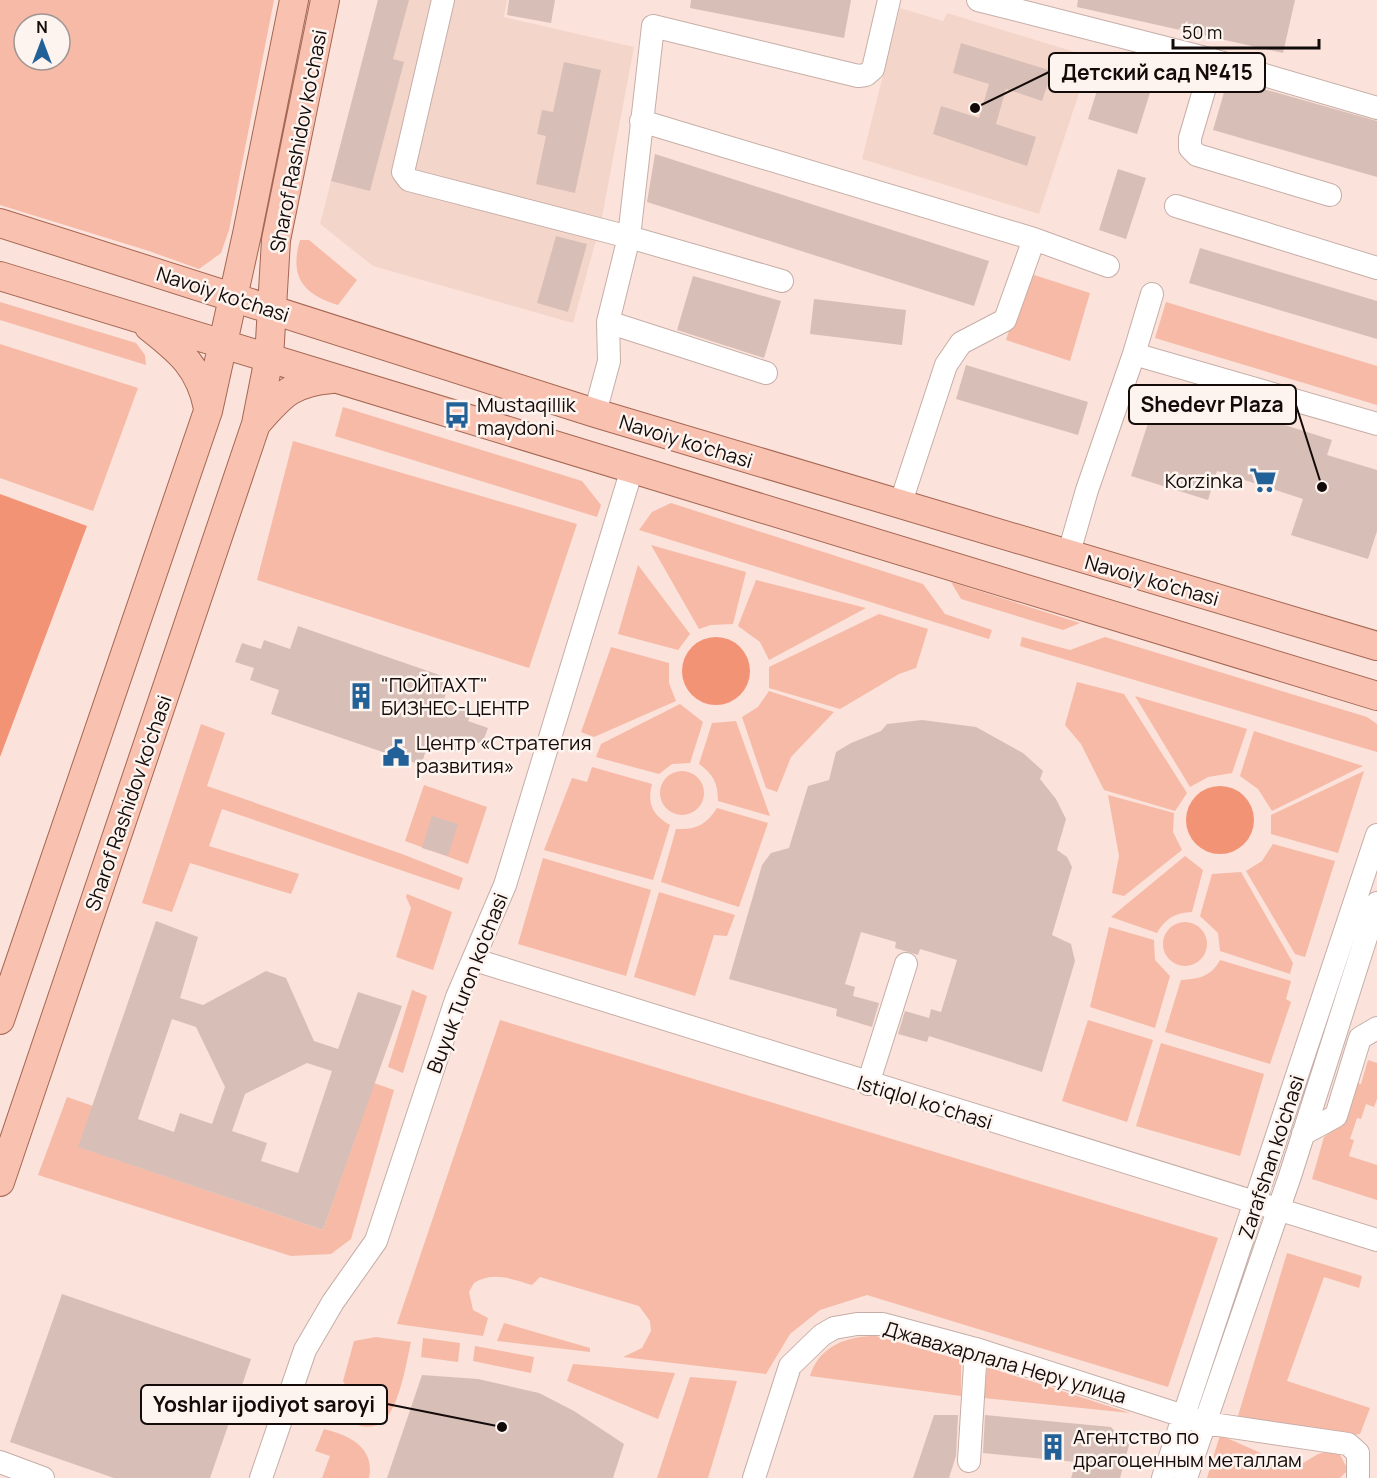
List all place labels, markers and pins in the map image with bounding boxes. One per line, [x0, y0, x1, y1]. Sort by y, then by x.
callout: Детский сад №415 [1049, 53, 1265, 92]
callout: Shedevr Plaza [1129, 385, 1296, 424]
place label: Mustaqillik maydoni [477, 391, 577, 441]
bus stop icon: Mustaqillik maydoni [442, 400, 472, 430]
supermarket icon: Korzinka [1248, 465, 1278, 495]
place label: Korzinka [1165, 467, 1243, 494]
place label: "ПОЙТАХТ" БИЗНЕС-ЦЕНТР [381, 671, 529, 721]
building icon: "ПОЙТАХТ" БИЗНЕС-ЦЕНТР [346, 681, 376, 711]
place label: Центр «Стратегия развития» [416, 729, 591, 779]
public building icon: Центр «Стратегия развития» [381, 738, 411, 768]
callout: Yoshlar ijodiyot saroyi [141, 1385, 387, 1424]
place label: Агентство по драгоценным металлам [1073, 1423, 1302, 1473]
building icon: Агентство по драгоценным металлам [1038, 1432, 1068, 1462]

